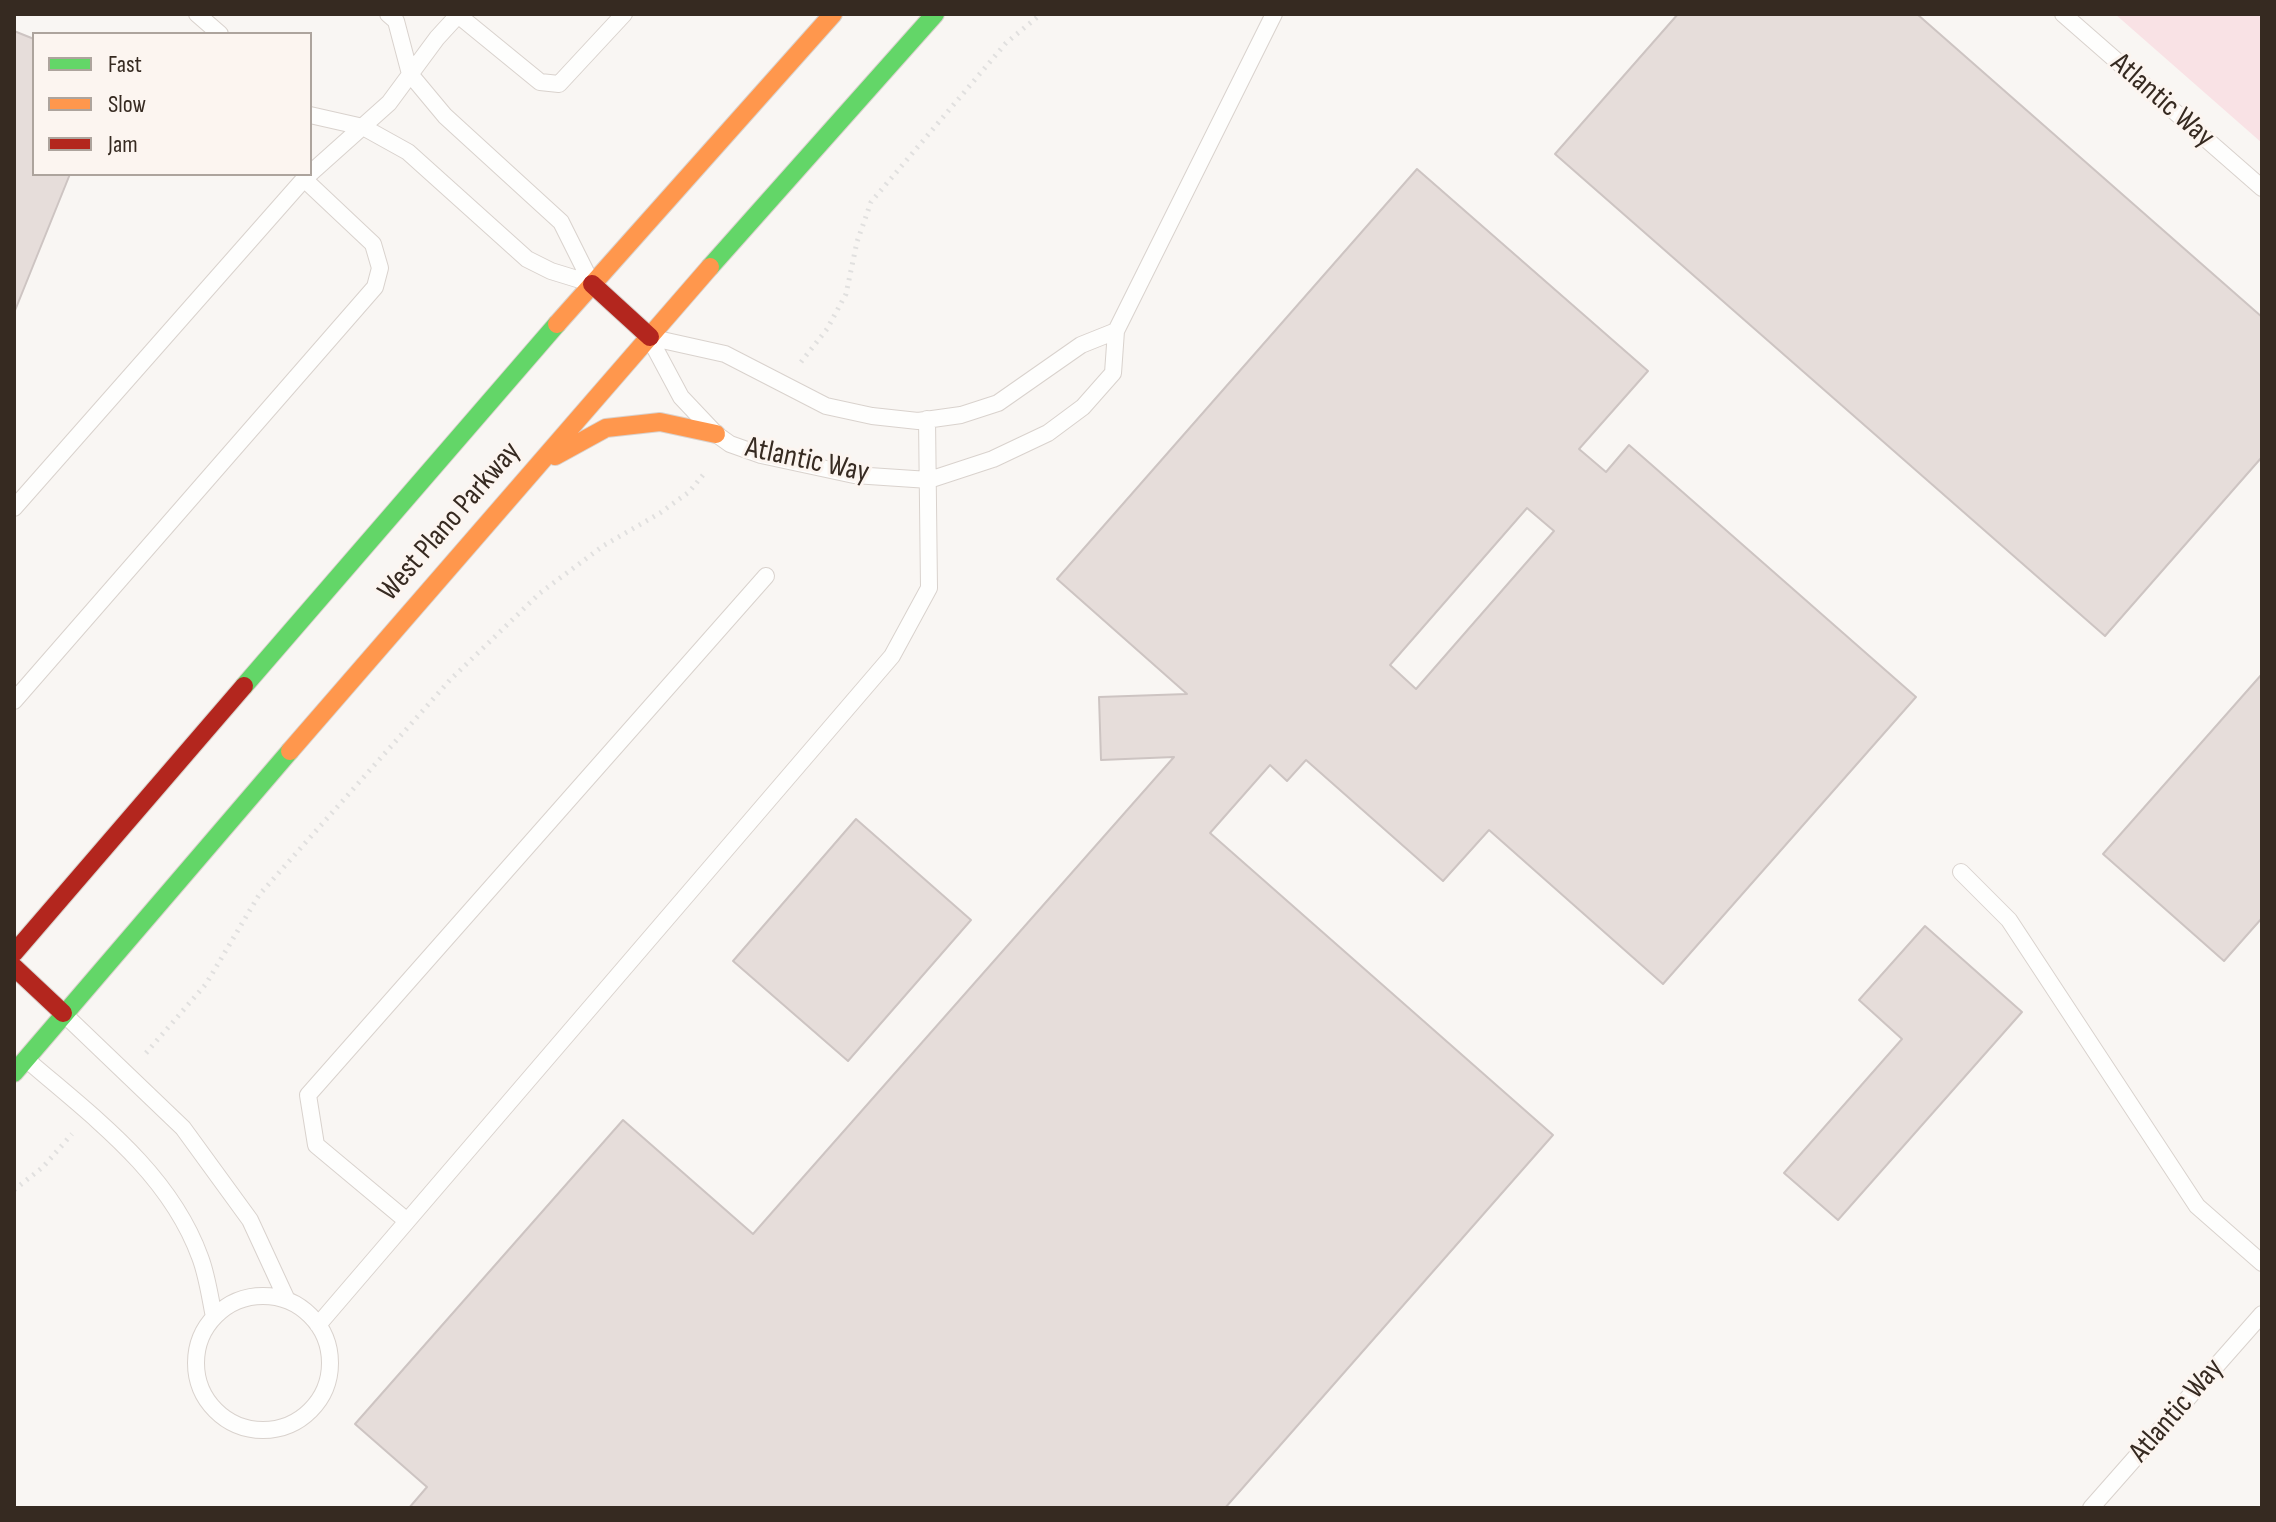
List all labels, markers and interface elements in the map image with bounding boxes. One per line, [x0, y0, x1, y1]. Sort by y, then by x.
legend [32, 32, 312, 176]
street label: Atlantic Way [2103, 46, 2221, 156]
text: Fast [108, 50, 142, 79]
text: Slow [108, 90, 146, 119]
text: Jam [108, 130, 138, 159]
street label: Atlantic Way [742, 430, 872, 492]
street label: West Plano Parkway [371, 435, 529, 609]
street label: Atlantic Way [2122, 1352, 2232, 1470]

